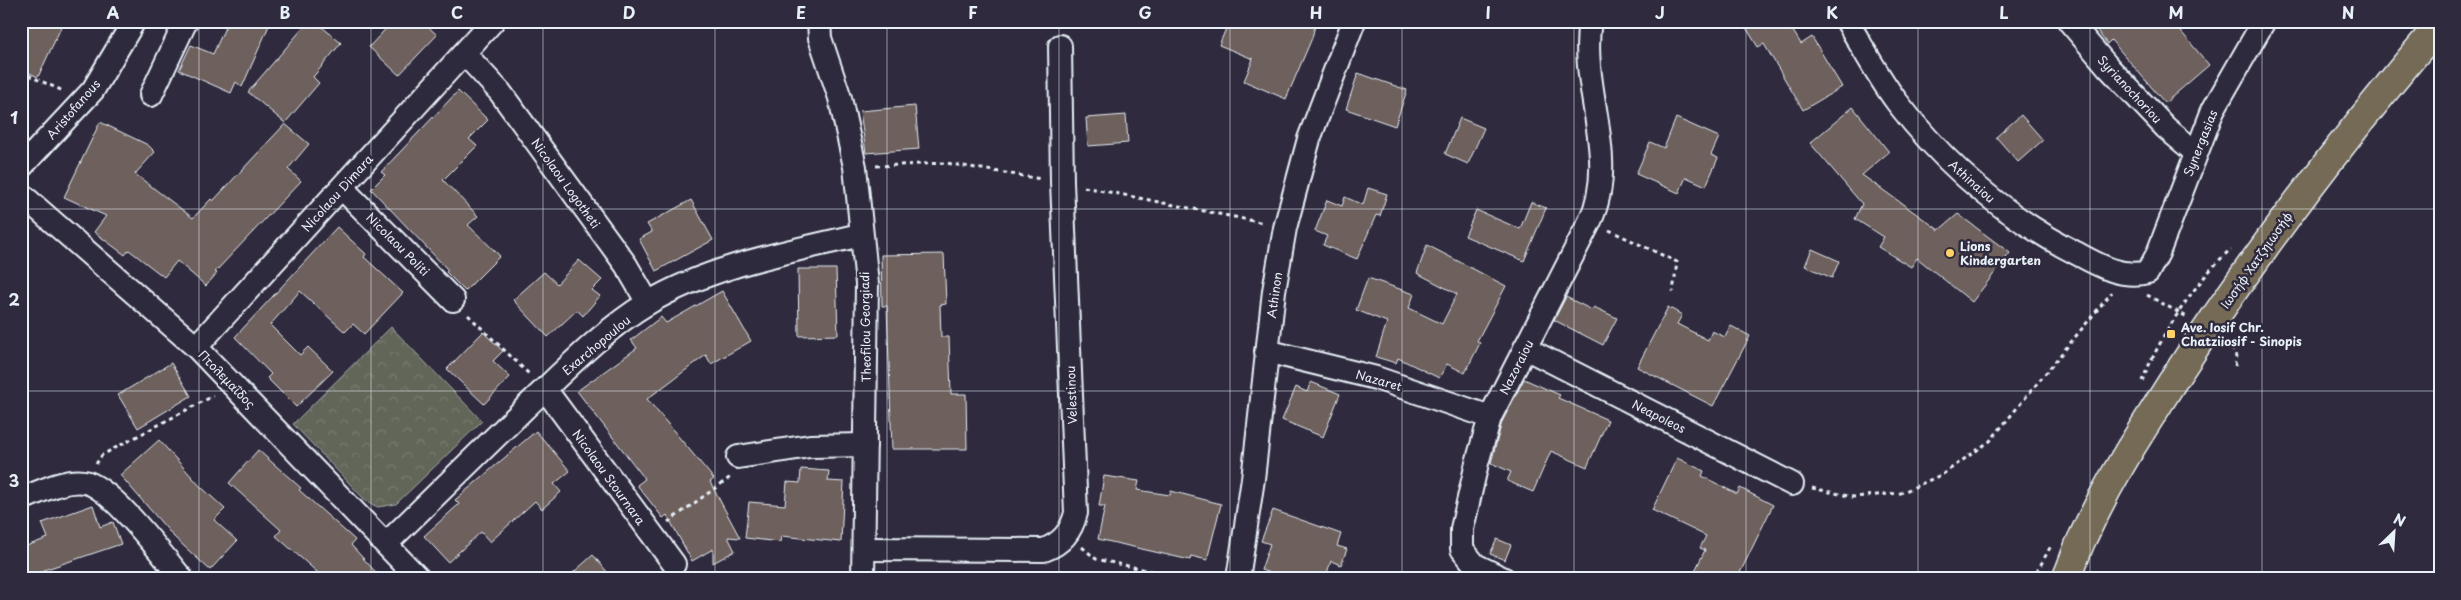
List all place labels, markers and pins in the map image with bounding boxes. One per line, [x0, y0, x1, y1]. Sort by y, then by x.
place label: Lions Kindergarten [1960, 237, 2041, 269]
marker: Lions Kindergarten [1944, 247, 1956, 259]
place label: Ave. Iosif Chr. Chatziiosif - Sinopis [2180, 318, 2302, 350]
marker: Ave. Iosif Chr. Chatziiosif - Sinopis [2165, 328, 2177, 340]

